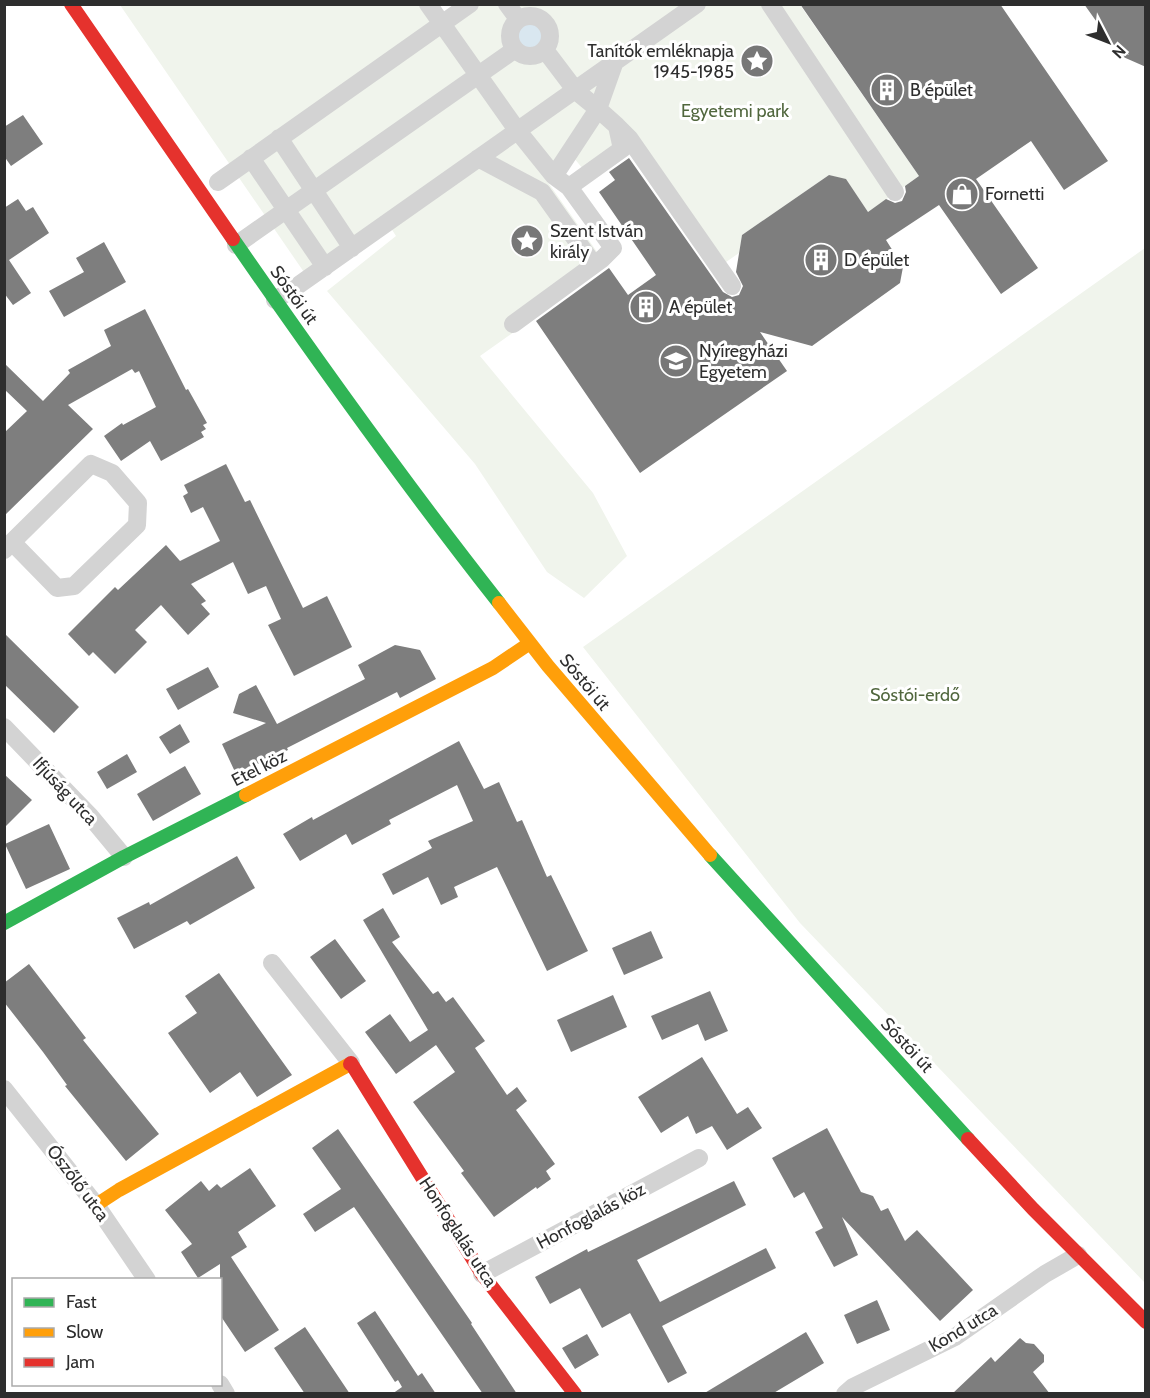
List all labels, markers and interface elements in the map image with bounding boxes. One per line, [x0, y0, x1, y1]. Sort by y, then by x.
north arrow [1078, 12, 1138, 72]
place label: Tanítók emléknapja 1945-1985 [587, 40, 734, 83]
text: N [1108, 41, 1130, 62]
place icon: Tanítók emléknapja 1945-1985 [739, 43, 775, 79]
building icon: B épület [869, 72, 905, 108]
place label: B épület [910, 79, 973, 101]
park label: Egyetemi park [681, 100, 790, 122]
shop icon: Fornetti [944, 176, 980, 212]
place label: Fornetti [985, 183, 1044, 205]
place label: Szent István király [550, 220, 643, 263]
place icon: Szent István király [509, 223, 545, 259]
building icon: D épület [803, 242, 839, 278]
place label: D épület [844, 249, 909, 271]
street label: Sóstói út [265, 261, 323, 329]
building icon: A épület [628, 289, 664, 325]
place label: A épület [669, 296, 732, 318]
place label: Nyíregyházi Egyetem [699, 340, 788, 383]
school or university icon: Nyíregyházi Egyetem [658, 343, 694, 379]
street label: Sóstói út [555, 649, 615, 715]
park label: Sóstói-erdő [870, 684, 960, 706]
street label: Etel köz [228, 745, 291, 791]
street label: Ifjúság utca [28, 752, 102, 830]
street label: Sóstói út [876, 1013, 938, 1077]
street label: Ószőlő utca [42, 1140, 114, 1226]
street label: Honfoglalás utca [414, 1173, 502, 1291]
street label: Honfoglalás köz [533, 1178, 650, 1254]
legend [12, 1278, 222, 1386]
text: Fast [66, 1291, 97, 1313]
street label: Kond utca [925, 1299, 1001, 1357]
text: Slow [66, 1321, 103, 1343]
text: Jam [65, 1351, 95, 1373]

